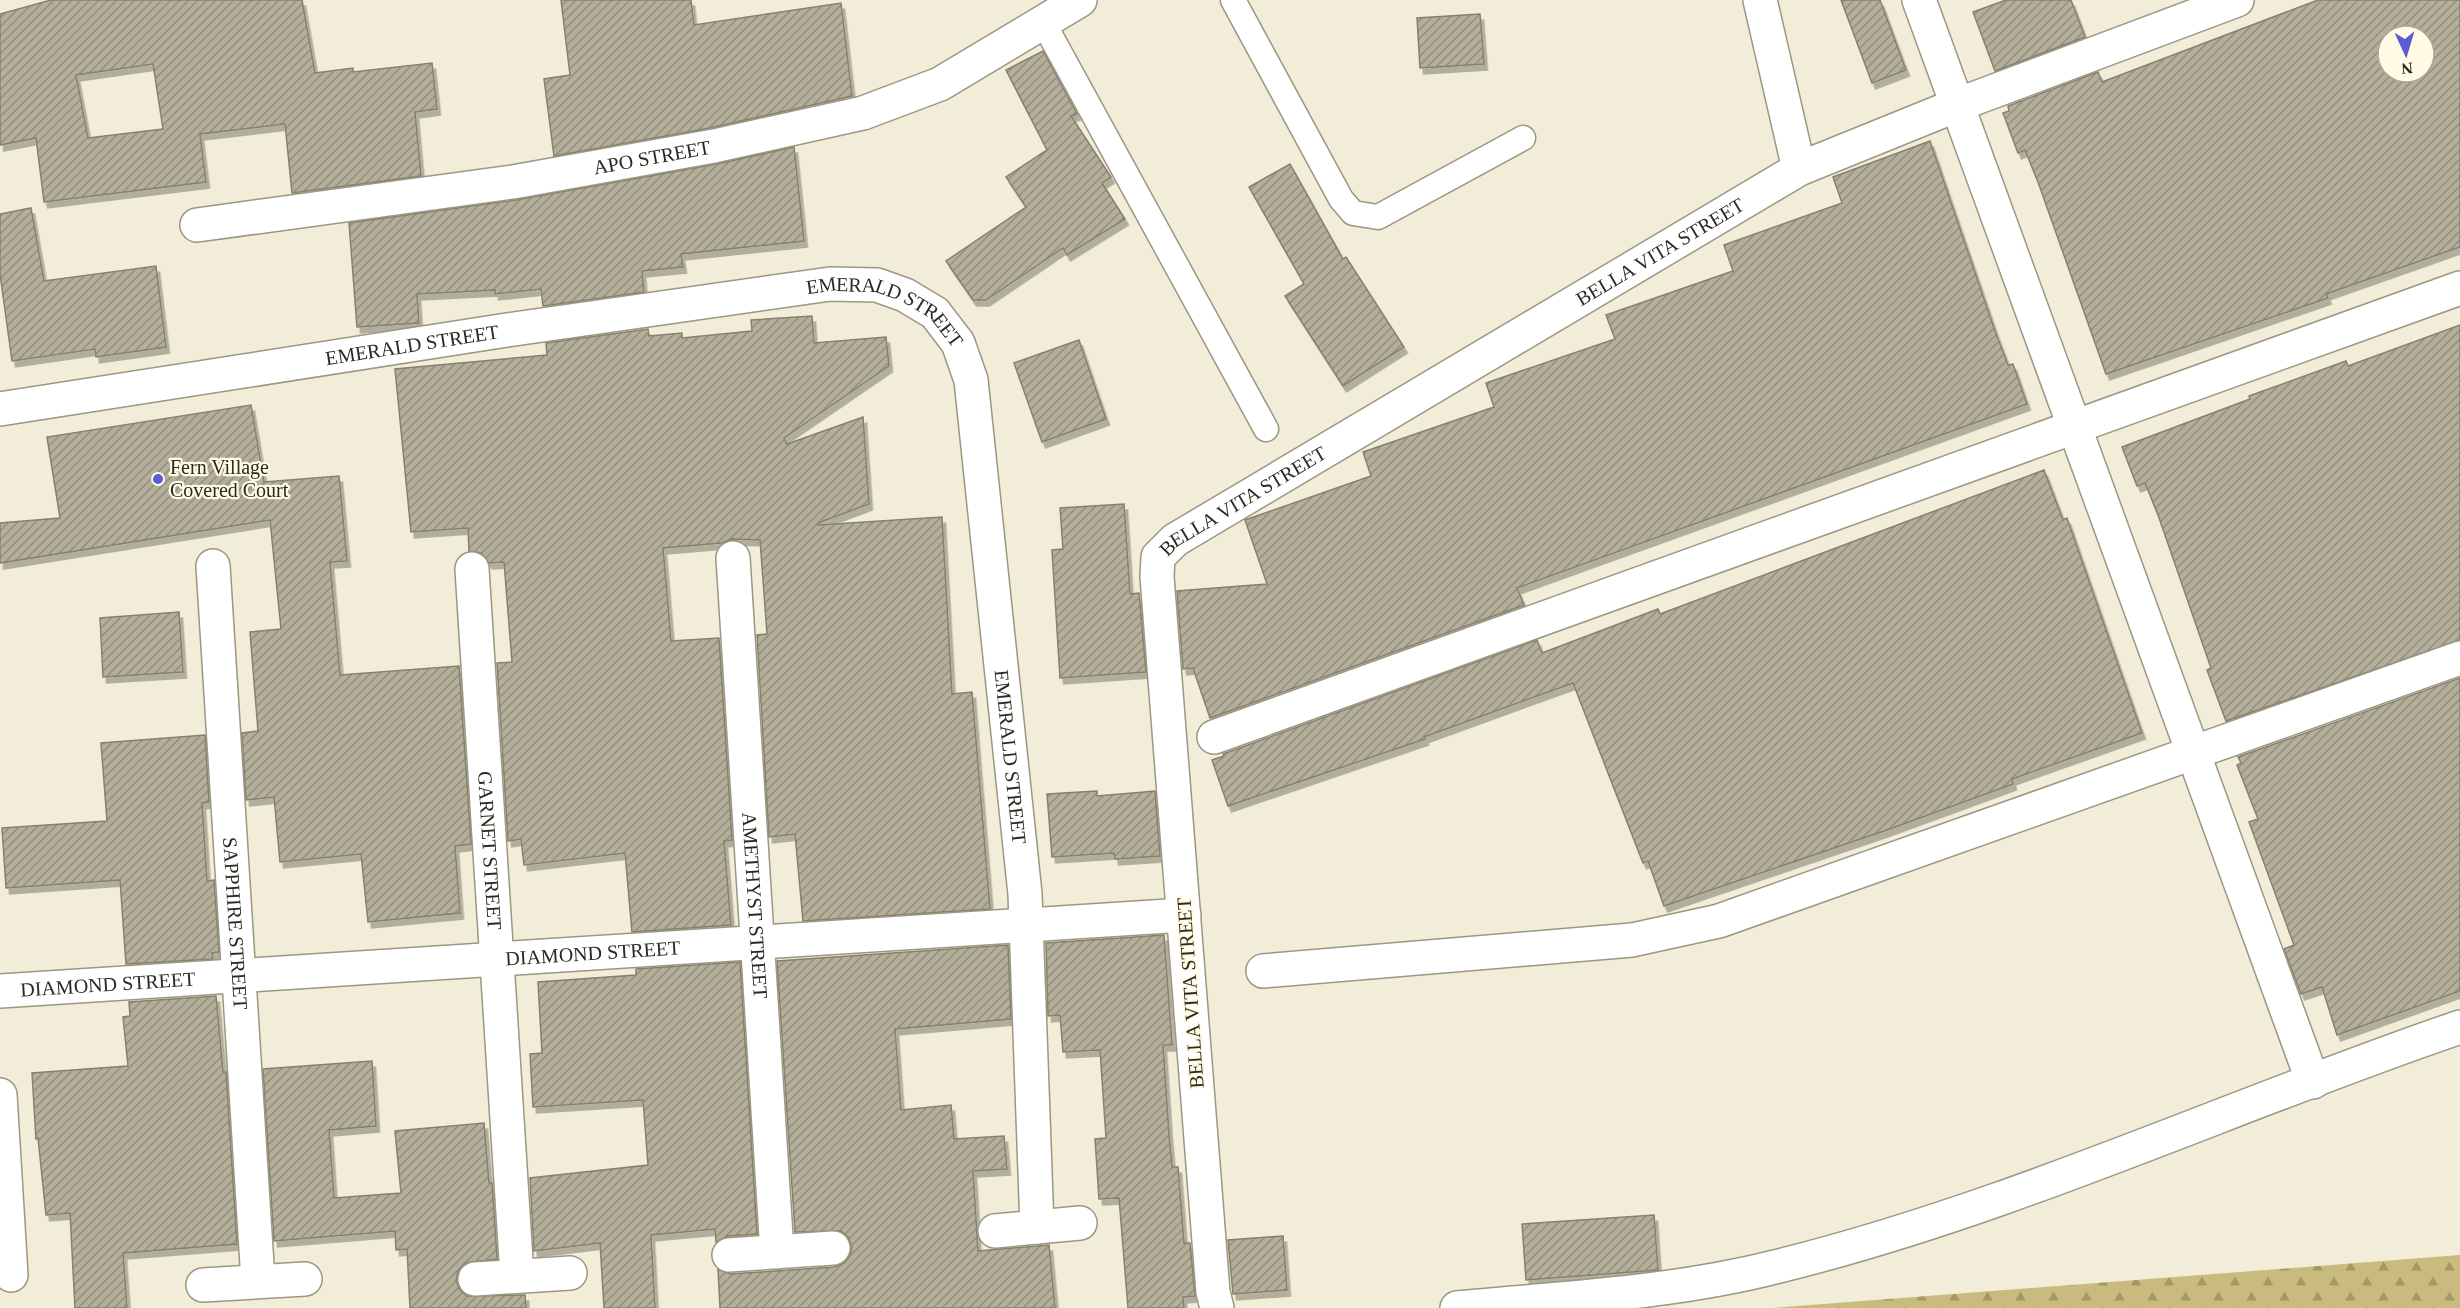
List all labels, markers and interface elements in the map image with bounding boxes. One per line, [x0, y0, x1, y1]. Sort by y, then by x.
north arrow [2376, 24, 2436, 84]
text: N [2400, 60, 2413, 77]
street label: APO STREET [592, 136, 712, 178]
street label: BELLA VITA STREET [1572, 193, 1748, 310]
street label: EMERALD STREET [805, 272, 968, 351]
street label: EMERALD STREET [324, 320, 500, 369]
street label: BELLA VITA STREET [1155, 442, 1330, 560]
place label: Fern Village Covered Court [170, 456, 289, 501]
marker: Fern Village Covered Court [151, 472, 165, 486]
street label: EMERALD STREET [991, 669, 1031, 845]
street label: GARNET STREET [474, 770, 506, 931]
street label: AMETHYST STREET [738, 811, 772, 999]
street label: SAPPHIRE STREET [219, 836, 252, 1010]
street label: BELLA VITA STREET [1172, 897, 1208, 1089]
street label: DIAMOND STREET [505, 936, 681, 970]
street label: DIAMOND STREET [20, 967, 196, 1001]

